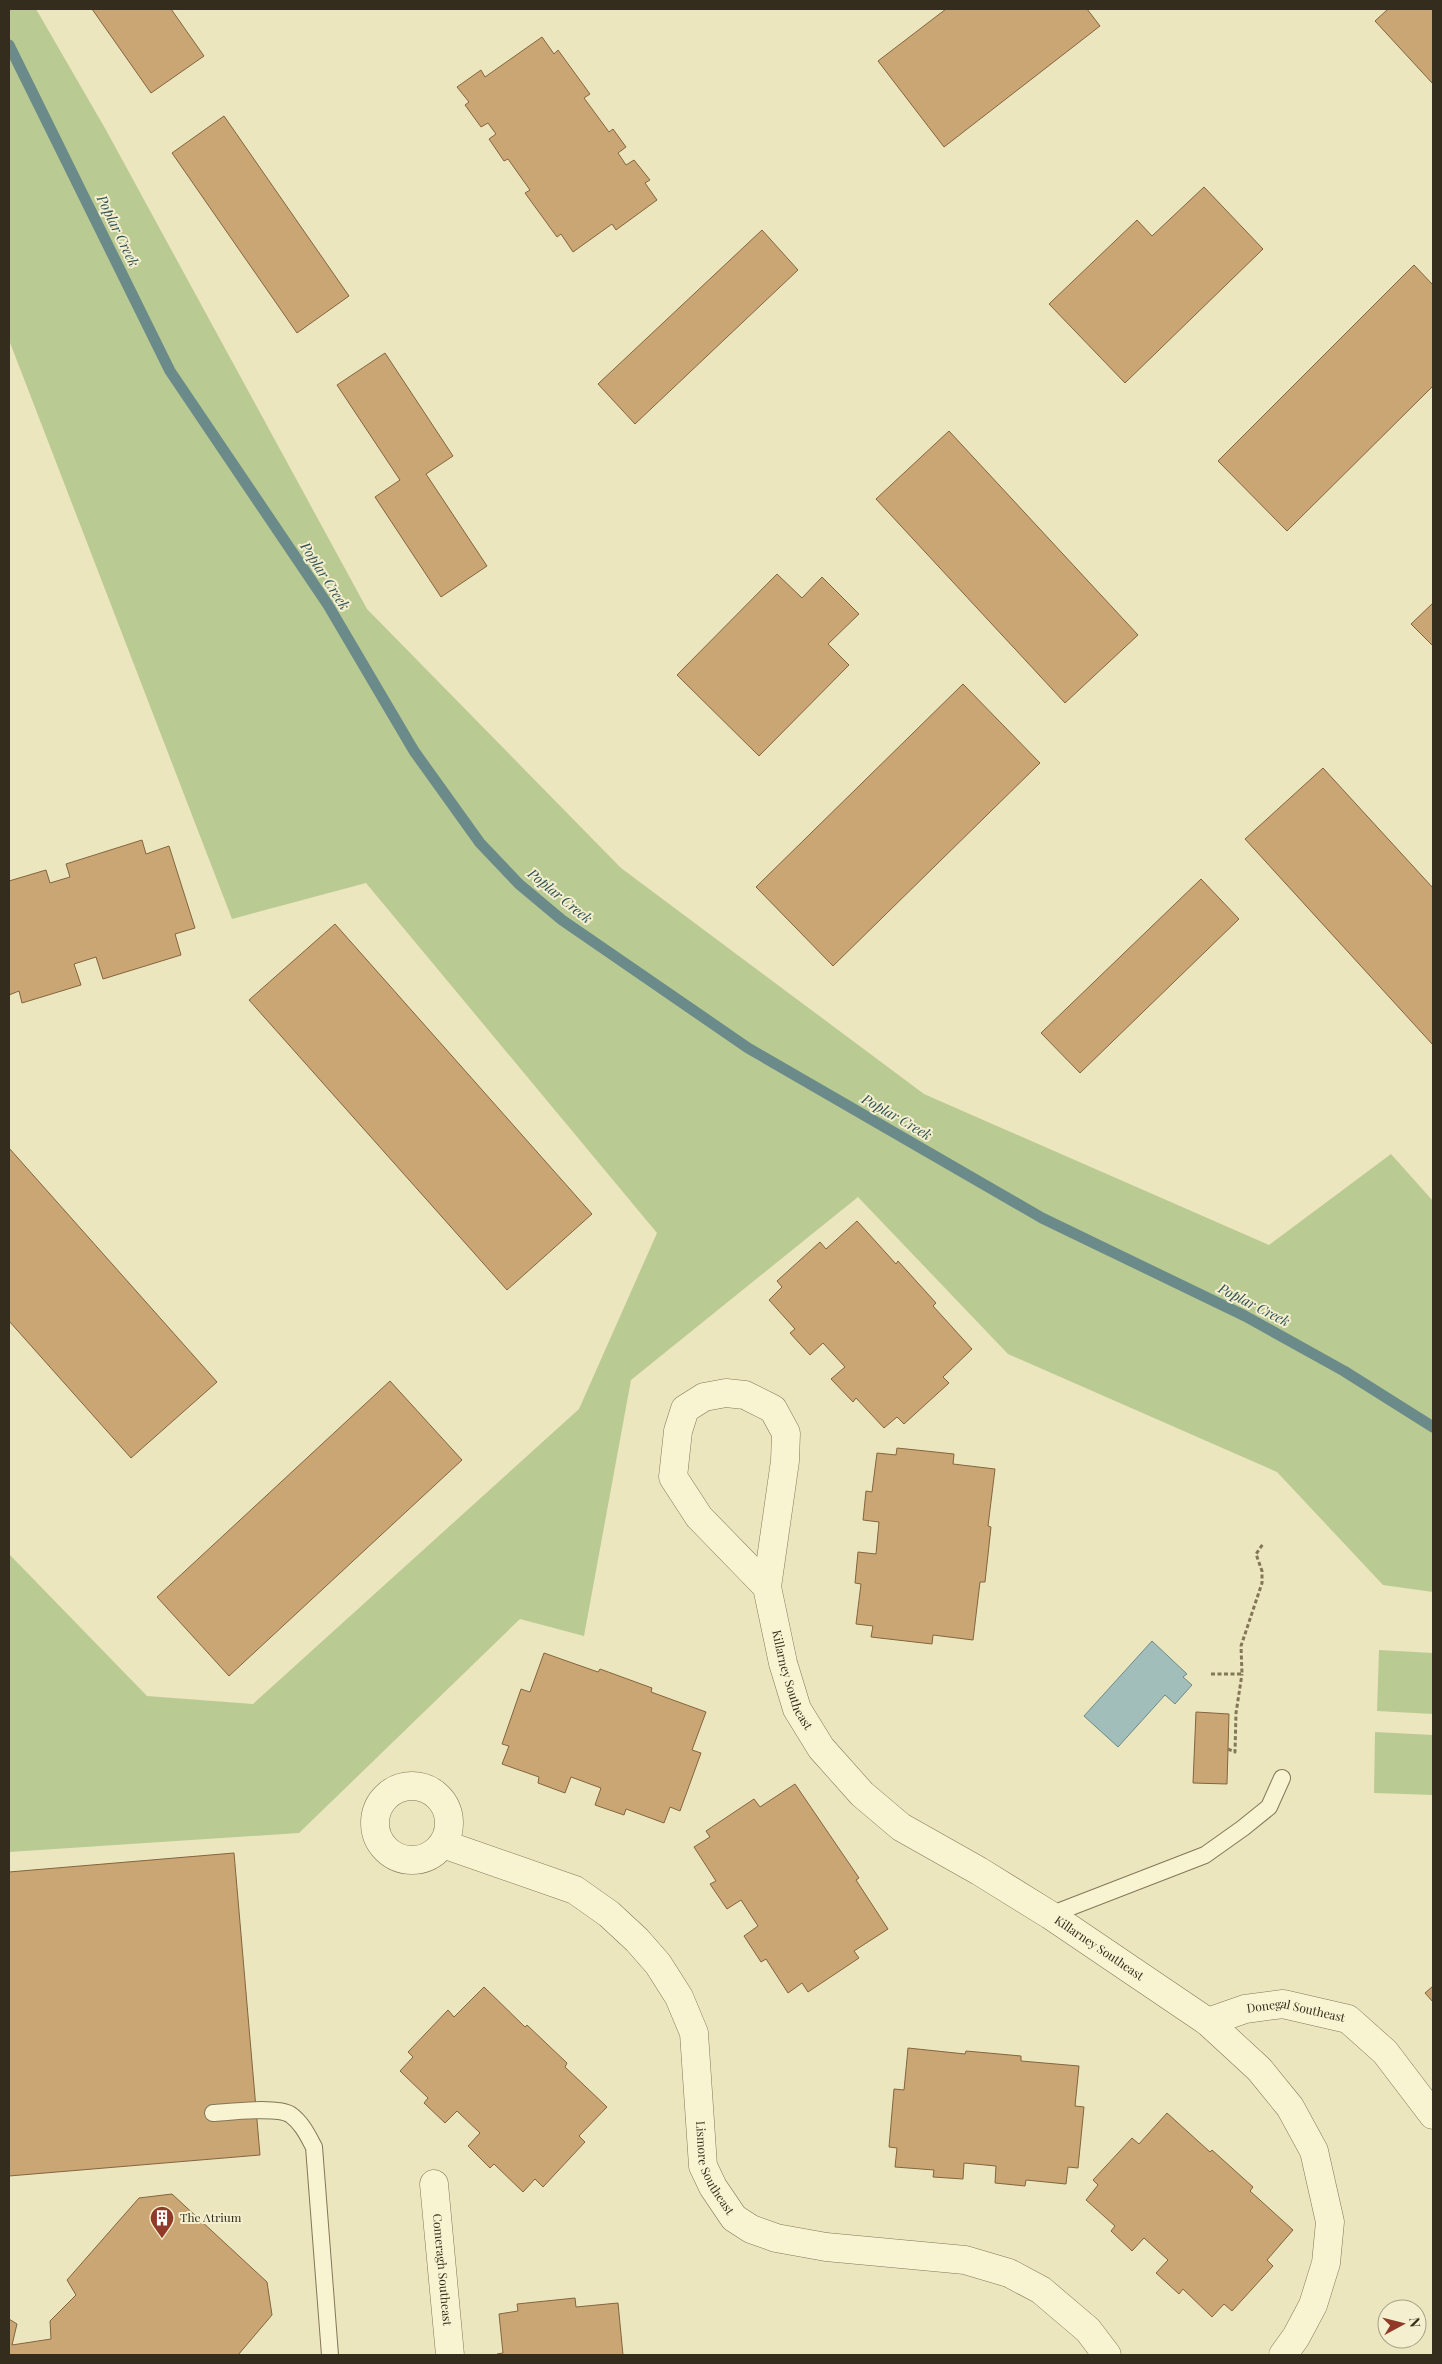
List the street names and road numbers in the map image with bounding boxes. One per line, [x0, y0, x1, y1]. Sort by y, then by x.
street label: Killarney Southeast [769, 1628, 817, 1733]
street label: Killarney Southeast [1052, 1911, 1148, 1984]
street label: Donegal Southeast [1245, 1995, 1348, 2025]
street label: Lismore Southeast [693, 2120, 739, 2218]
street label: Comeragh Southeast [430, 2213, 456, 2327]

